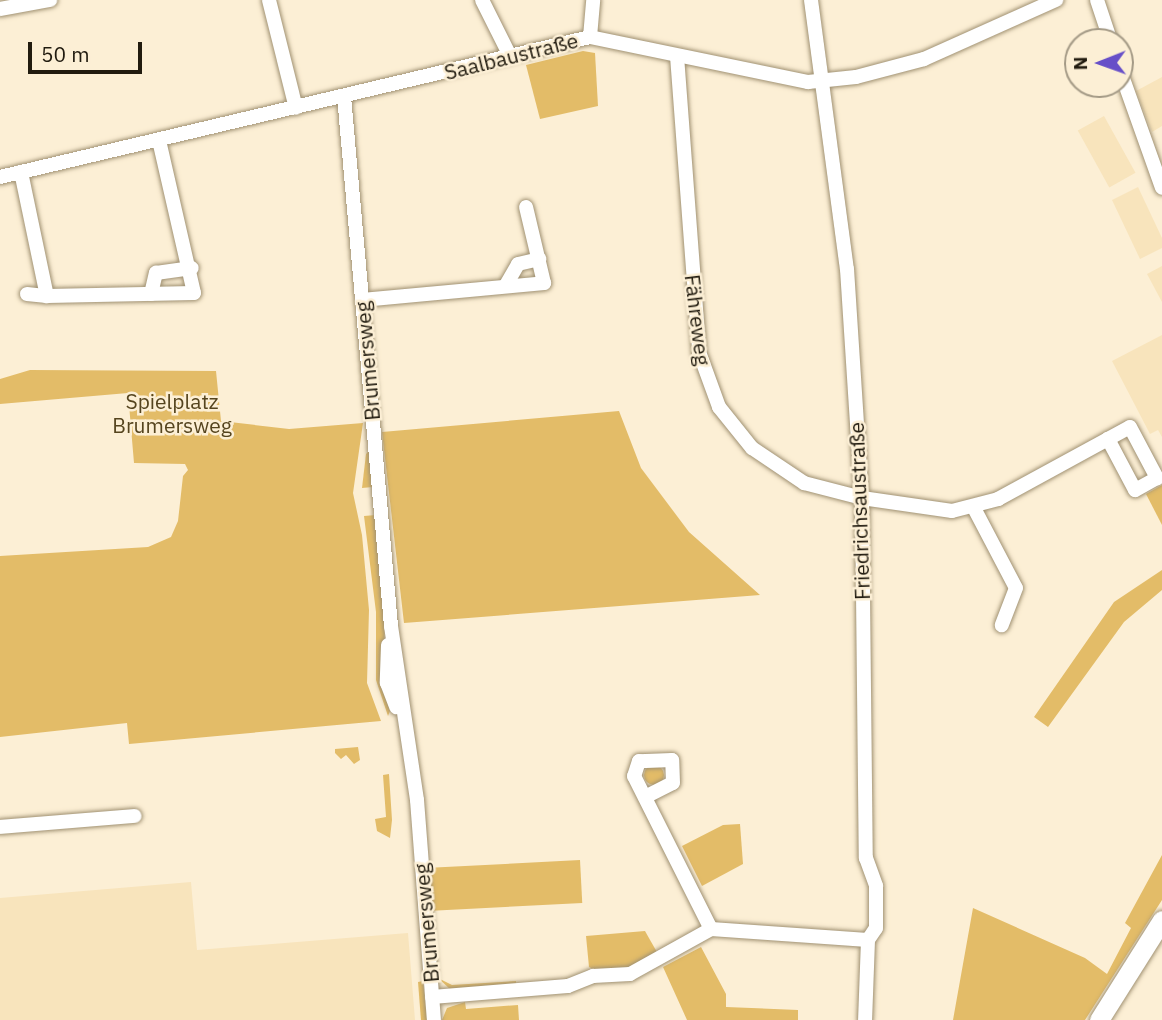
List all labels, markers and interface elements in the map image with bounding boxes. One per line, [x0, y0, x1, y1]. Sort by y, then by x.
street label: Saalbaustraße [442, 27, 580, 85]
scale bar [32, 28, 145, 72]
north arrow [1064, 28, 1134, 98]
text: 50 m [41, 40, 90, 68]
text: N [1068, 56, 1092, 70]
street label: Fähreweg [680, 273, 716, 367]
street label: Brumersweg [349, 300, 385, 422]
park label: Spielplatz Brumersweg [112, 388, 232, 438]
street label: Friedrichsaustraße [843, 422, 875, 600]
street label: Brumersweg [408, 862, 444, 984]

